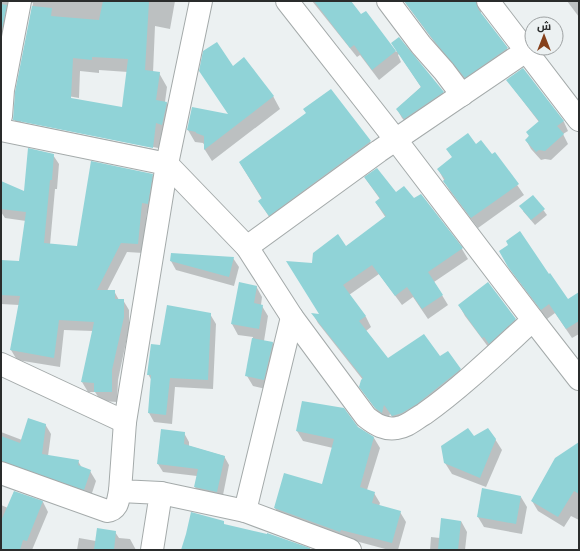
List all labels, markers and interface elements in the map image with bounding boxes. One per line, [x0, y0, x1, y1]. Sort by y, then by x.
north arrow [524, 16, 564, 56]
text: ش [537, 19, 551, 33]

